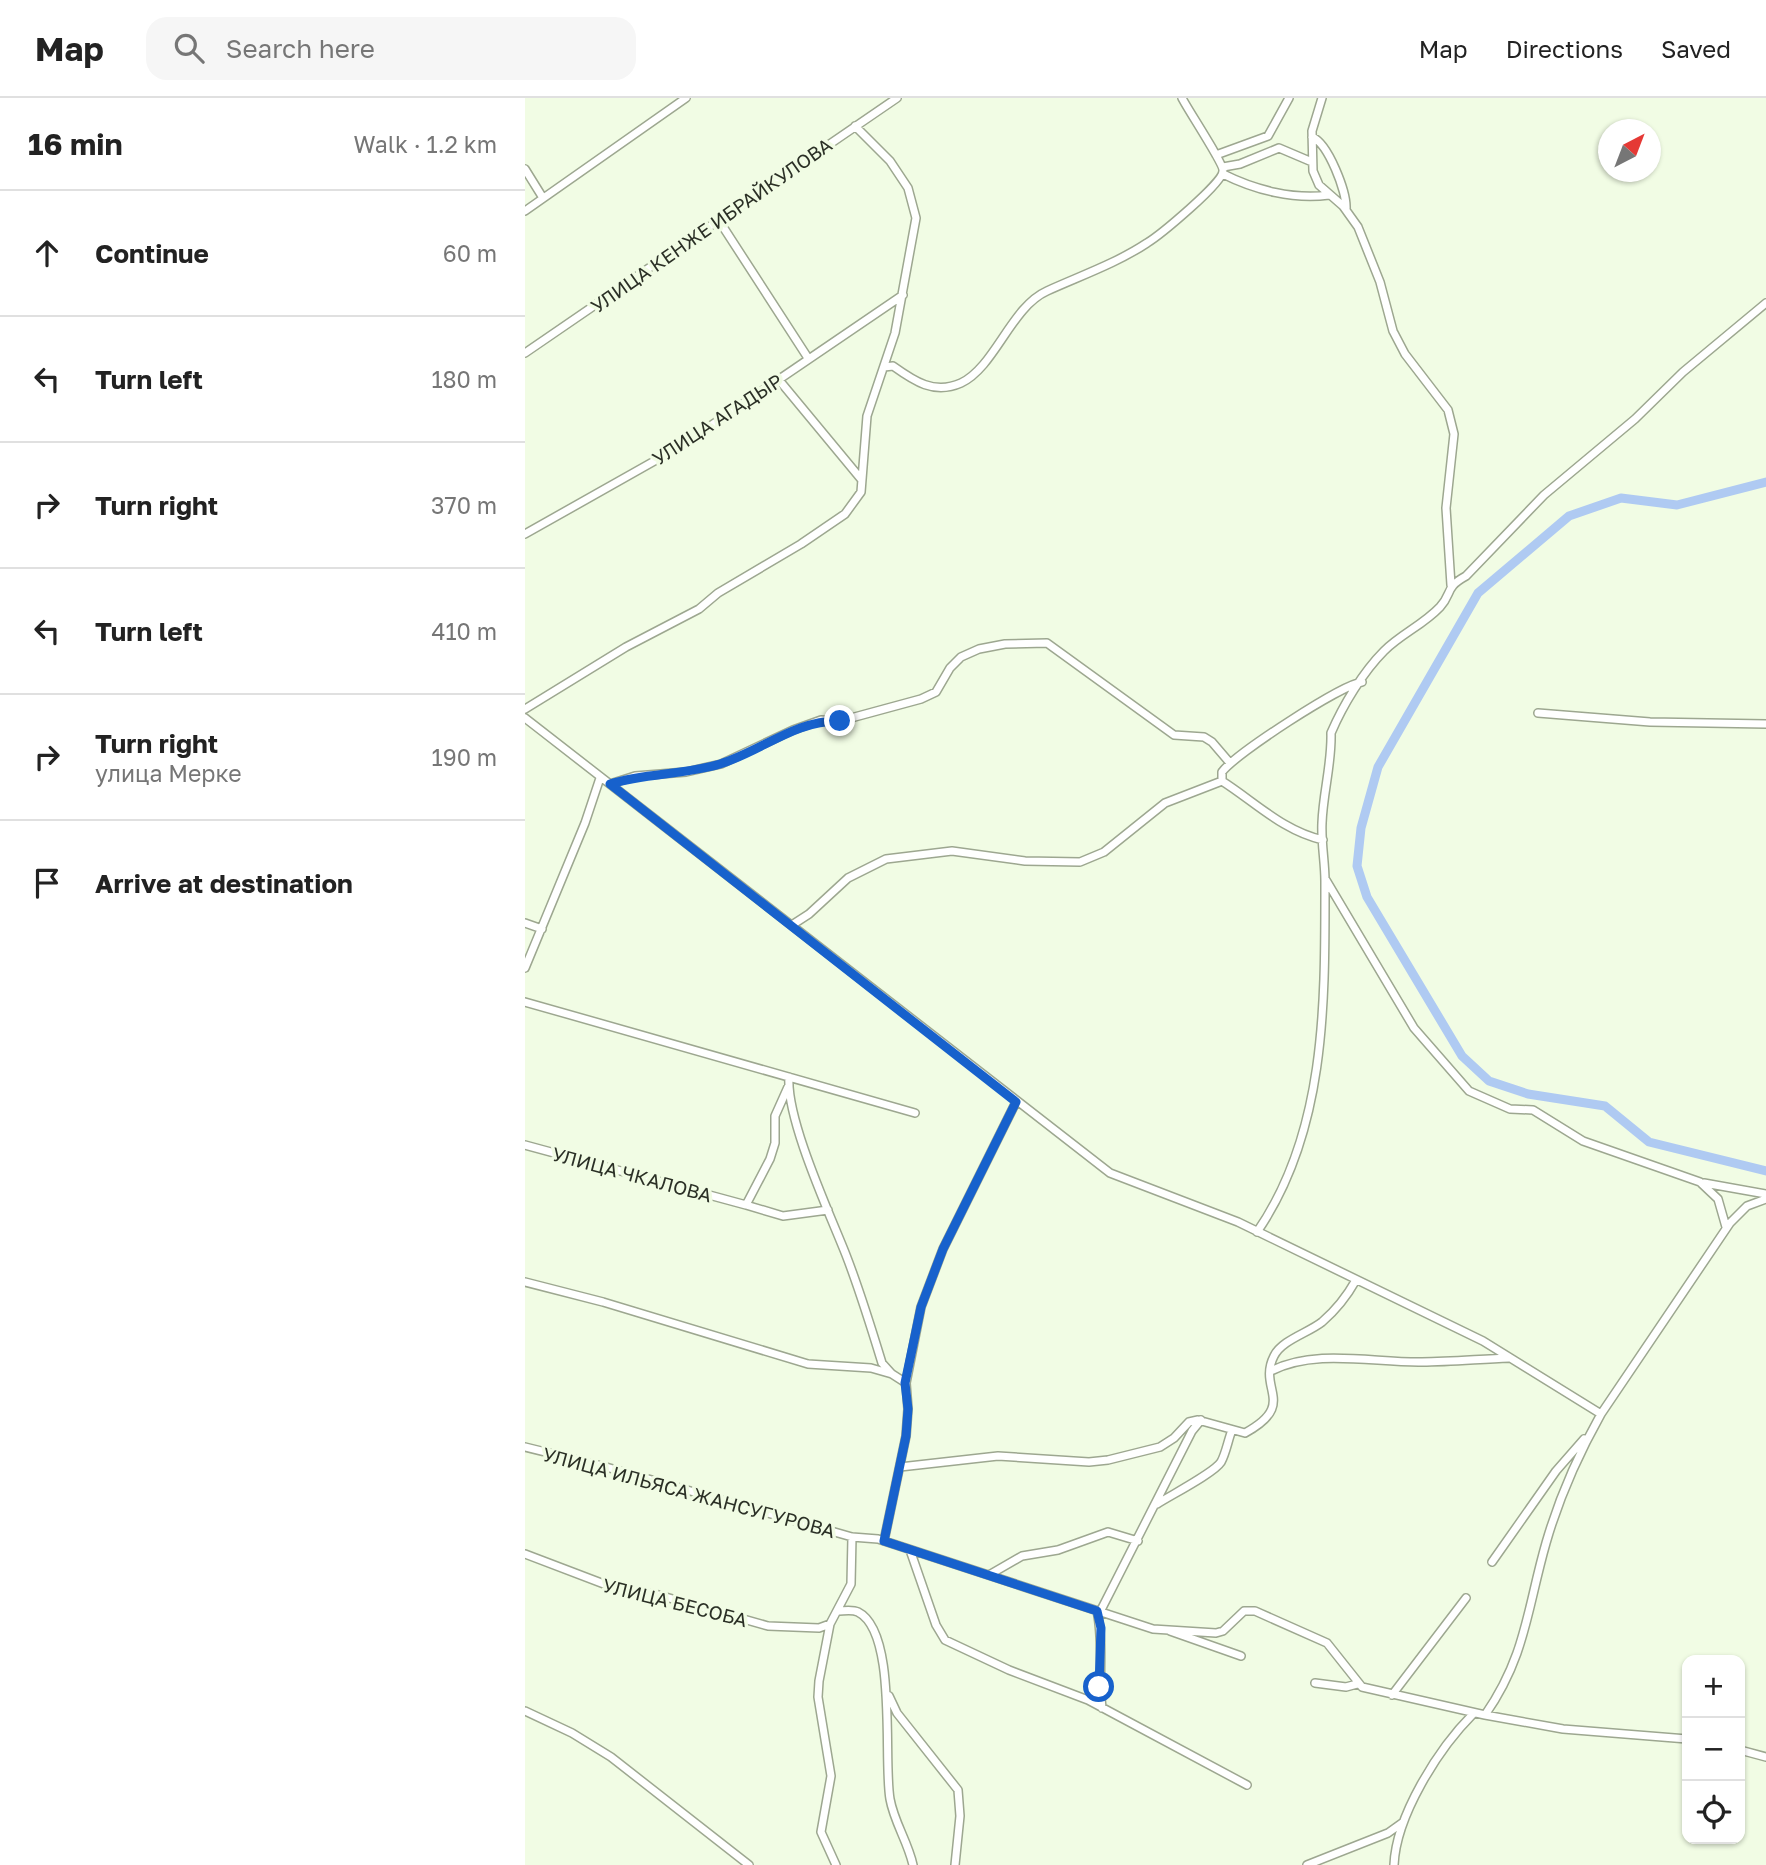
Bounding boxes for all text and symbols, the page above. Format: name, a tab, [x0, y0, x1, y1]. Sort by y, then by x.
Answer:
search box	[146, 17, 636, 80]
text: Map	[35, 29, 104, 68]
icon: search	[170, 29, 208, 67]
text: Search here	[226, 33, 375, 64]
text: Map	[1419, 34, 1468, 63]
text: Directions	[1506, 34, 1623, 63]
text: Saved	[1661, 34, 1731, 63]
north arrow	[1598, 119, 1661, 182]
text: 16 min	[28, 126, 123, 162]
text: Walk · 1.2 km	[354, 130, 497, 158]
street label: УЛИЦА КЕНЖЕ ИБРАЙКУЛОВА	[586, 133, 836, 317]
icon: ahead	[28, 234, 66, 272]
text: Continue	[95, 238, 209, 269]
text: 60 m	[443, 239, 497, 267]
icon: left	[28, 360, 66, 398]
text: Turn left	[95, 364, 203, 395]
text: 180 m	[431, 365, 497, 393]
street label: УЛИЦА АГАДЫР	[648, 368, 786, 470]
icon: right	[28, 486, 66, 524]
text: Turn right	[95, 490, 218, 521]
text: 370 m	[431, 491, 497, 519]
icon: left	[28, 612, 66, 650]
text: Turn left	[95, 616, 203, 647]
text: 410 m	[431, 617, 497, 645]
route end	[824, 705, 855, 736]
text: Turn right	[95, 728, 218, 759]
icon: right	[28, 738, 66, 776]
text: 190 m	[432, 743, 497, 771]
text: улица Мерке	[95, 759, 242, 787]
icon: arrive	[28, 864, 66, 902]
text: Arrive at destination	[95, 868, 353, 899]
street label: УЛИЦА ЧКАЛОВА	[550, 1142, 715, 1206]
street label: УЛИЦА ИЛЬЯСА ЖАНСУГУРОВА	[540, 1442, 838, 1542]
street label: УЛИЦА БЕСОБА	[600, 1573, 750, 1631]
map controls	[1682, 1655, 1745, 1844]
button: +	[1682, 1655, 1745, 1718]
route start	[1083, 1671, 1114, 1702]
button: −	[1682, 1718, 1745, 1781]
button: locate	[1682, 1781, 1745, 1844]

